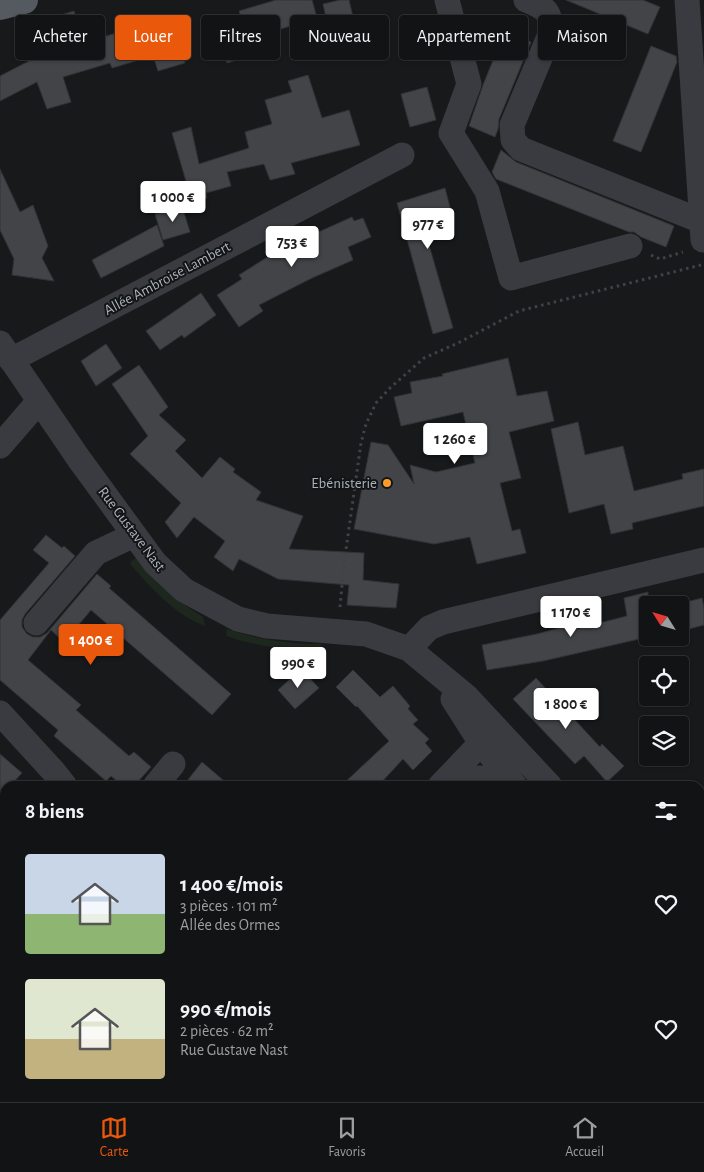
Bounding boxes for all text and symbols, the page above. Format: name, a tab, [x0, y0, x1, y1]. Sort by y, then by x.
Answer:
chip: Acheter	[15, 15, 105, 60]
chip: Louer	[115, 15, 191, 60]
chip: Filtres	[201, 15, 280, 60]
chip: Nouveau	[290, 15, 389, 60]
chip: Appartement	[399, 15, 528, 60]
chip: Maison	[538, 15, 626, 60]
pin: 1 000 €	[127, 180, 219, 223]
text: 1 000 €	[151, 189, 195, 205]
pin: 977 €	[393, 208, 463, 250]
text: 977 €	[412, 216, 444, 232]
pin: 753 €	[257, 226, 327, 268]
text: 753 €	[277, 234, 307, 250]
street label: Allée Ambroise Lambert	[102, 239, 233, 318]
pin: 1 260 €	[409, 422, 501, 465]
text: 1 260 €	[434, 431, 476, 447]
place label: Ebénisterie	[311, 476, 377, 491]
marker: Ebénisterie	[381, 477, 393, 489]
street label: Rue Gustave Nast	[95, 484, 168, 574]
pin: 1 170 €	[525, 596, 617, 638]
north arrow	[639, 596, 689, 646]
map controls	[639, 596, 689, 766]
text: 1 170 €	[551, 604, 591, 620]
pin: 1 400 €	[45, 624, 137, 666]
text: 1 400 €	[70, 632, 112, 648]
pin: 990 €	[263, 646, 333, 689]
text: 990 €	[281, 655, 315, 671]
button: locate	[639, 656, 689, 706]
pin: 1 800 €	[520, 688, 612, 730]
text: 1 800 €	[545, 696, 587, 712]
button: layers	[639, 716, 689, 766]
icon: filters	[652, 797, 680, 825]
text: 8 biens	[25, 801, 84, 822]
icon: home	[65, 874, 125, 934]
text: 1 400 €/mois	[180, 874, 283, 895]
icon: heart	[652, 890, 680, 918]
text: 3 pièces · 101 m²	[180, 898, 278, 914]
text: Allée des Ormes	[180, 917, 280, 933]
icon: home	[65, 999, 125, 1059]
text: 990 €/mois	[180, 999, 271, 1020]
icon: heart	[652, 1015, 680, 1043]
text: 2 pièces · 62 m²	[180, 1023, 274, 1039]
text: Rue Gustave Nast	[180, 1042, 288, 1058]
tab: Carte	[100, 1114, 129, 1161]
tab: Favoris	[328, 1114, 366, 1161]
tab: Accueil	[565, 1114, 604, 1161]

